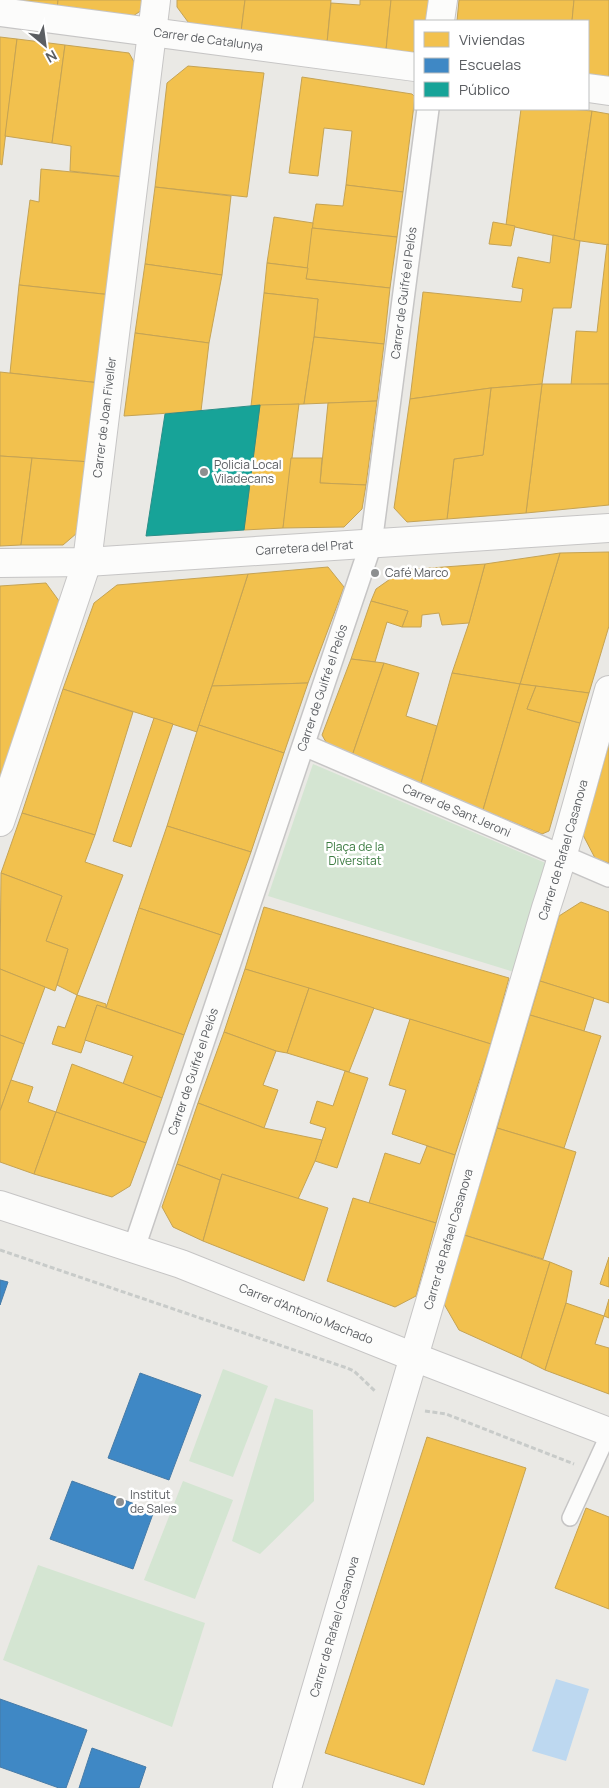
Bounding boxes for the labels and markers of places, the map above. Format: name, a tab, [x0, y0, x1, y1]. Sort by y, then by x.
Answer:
place label: Policia Local Viladecans	[214, 456, 282, 487]
marker: Policia Local Viladecans	[198, 466, 210, 478]
place label: Café Marco	[385, 564, 448, 581]
marker: Café Marco	[369, 567, 381, 579]
place label: Institut de Sales	[130, 1486, 177, 1517]
marker: Institut de Sales	[114, 1496, 126, 1508]

